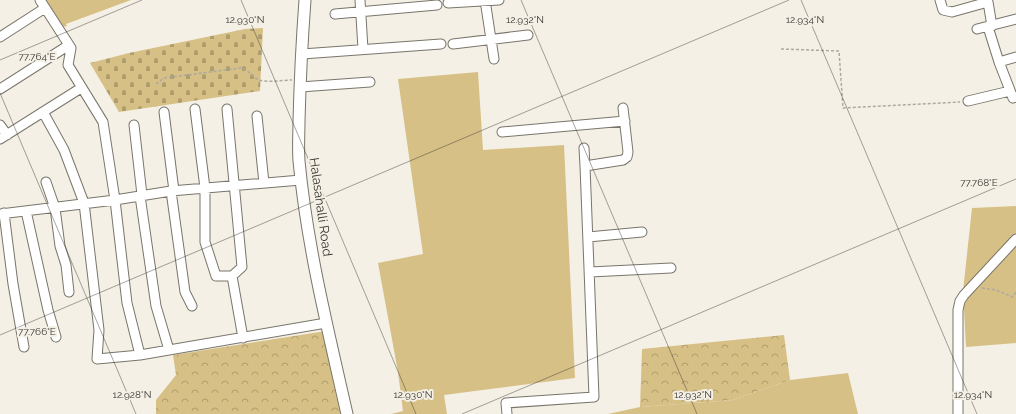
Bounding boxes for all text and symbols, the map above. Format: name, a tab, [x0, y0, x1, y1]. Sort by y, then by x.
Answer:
text: 12.930°N	[226, 14, 264, 25]
text: 12.932°N	[506, 14, 544, 25]
text: 12.934°N	[786, 14, 824, 25]
text: 77.764°E	[18, 51, 56, 62]
street label: Halasahalli Road	[307, 157, 335, 257]
text: 77.768°E	[960, 177, 998, 188]
text: 77.766°E	[18, 326, 56, 337]
text: 12.928°N	[113, 389, 151, 400]
text: 12.930°N	[394, 389, 432, 400]
text: 12.932°N	[674, 389, 712, 400]
text: 12.934°N	[954, 389, 992, 400]

